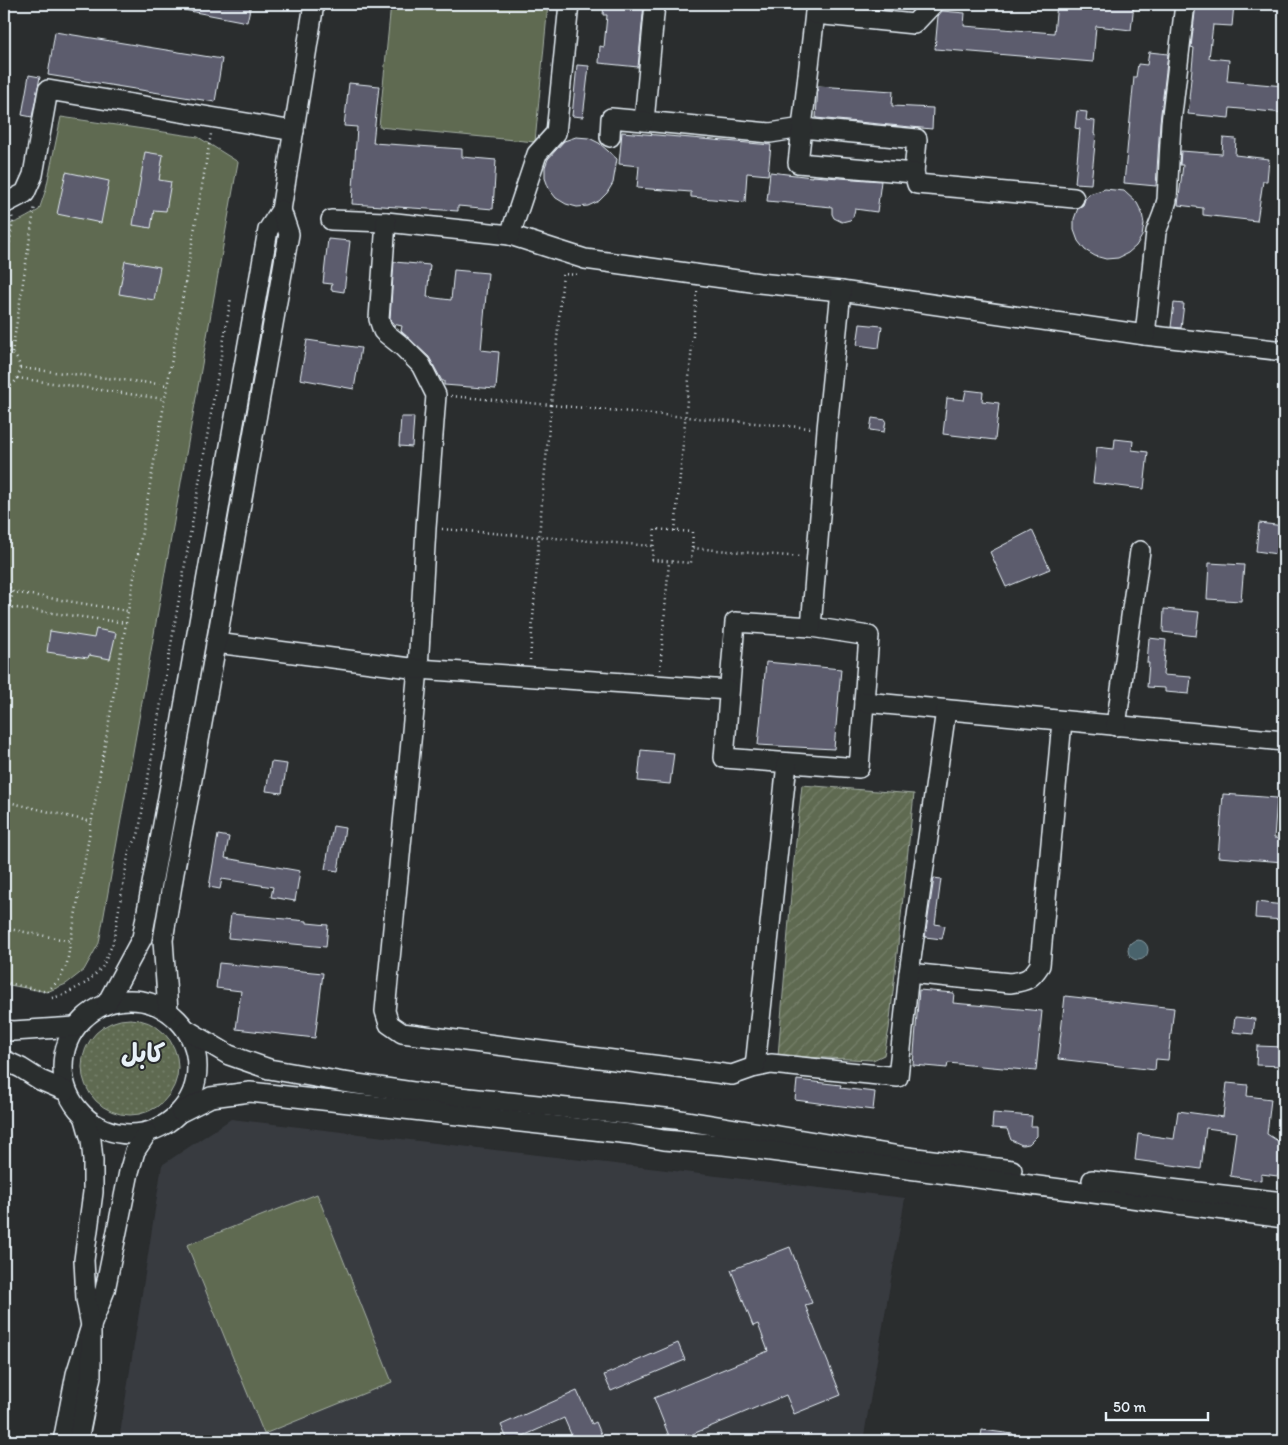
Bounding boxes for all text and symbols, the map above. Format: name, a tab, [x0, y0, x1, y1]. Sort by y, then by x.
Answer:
district label: کابل	[121, 1037, 166, 1069]
scale bar	[1106, 1390, 1208, 1422]
text: 50 m	[1113, 1398, 1146, 1416]

